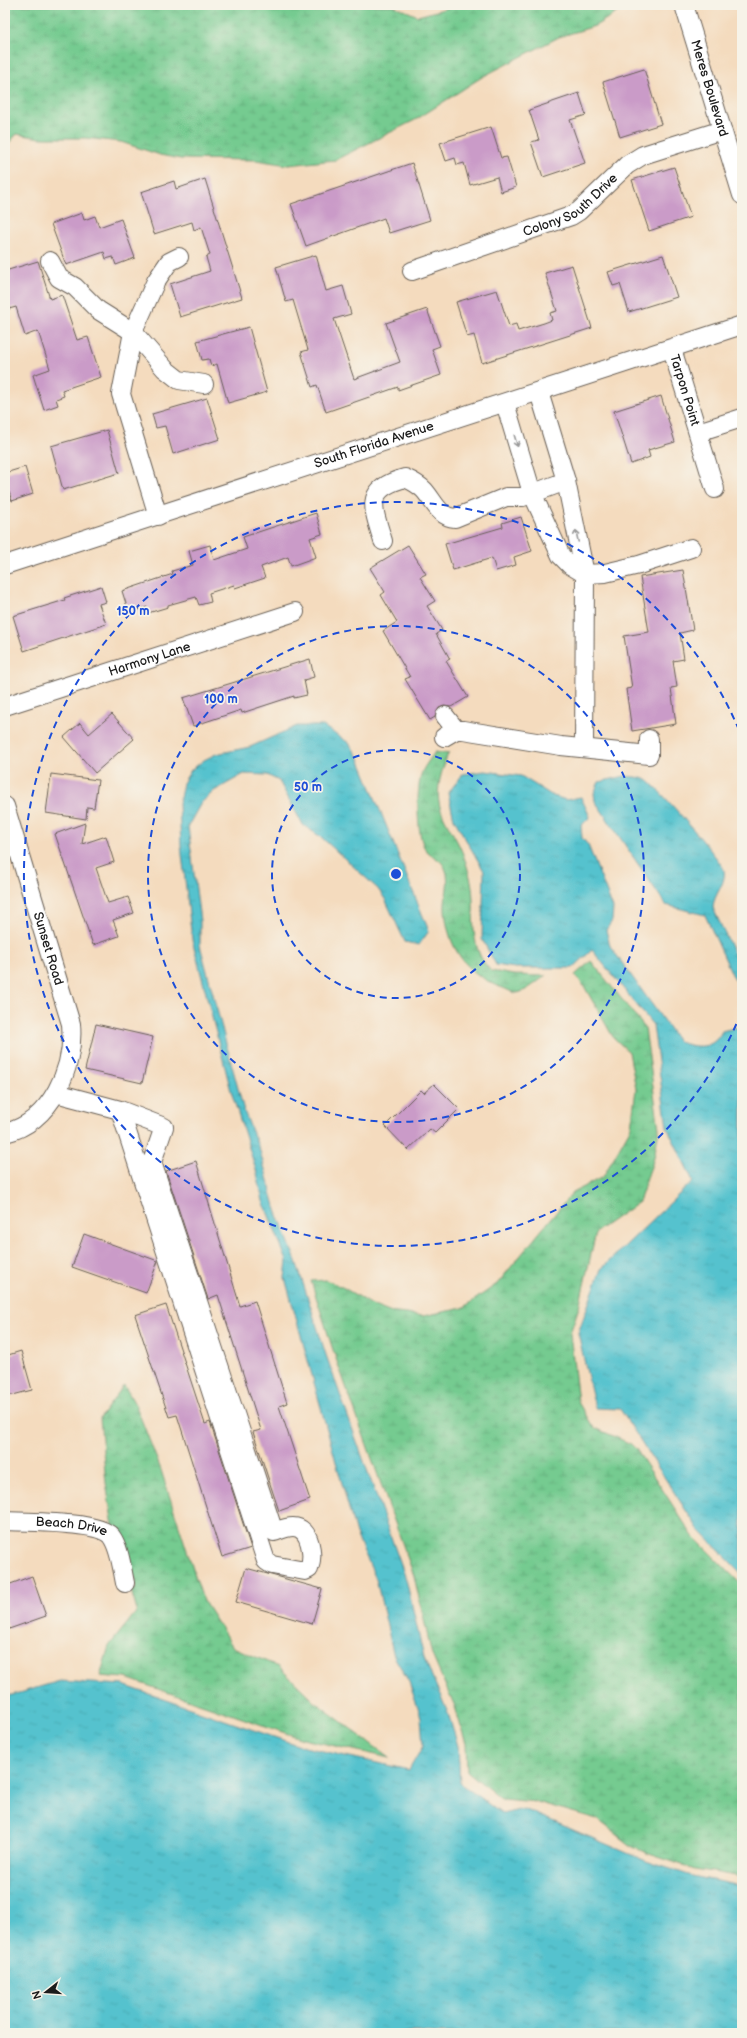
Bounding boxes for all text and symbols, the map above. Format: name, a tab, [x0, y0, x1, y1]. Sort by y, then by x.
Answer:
street label: Meres Boulevard	[687, 38, 732, 139]
street label: Colony South Drive	[521, 170, 621, 240]
street label: Tarpon Point	[666, 352, 703, 428]
street label: South Florida Avenue	[312, 418, 436, 472]
one-way arrow	[513, 434, 520, 447]
one-way arrow	[573, 530, 581, 543]
text: 150 m	[117, 604, 149, 619]
street label: Harmony Lane	[107, 638, 193, 680]
text: 100 m	[204, 692, 238, 707]
text: 50 m	[294, 780, 322, 795]
centre of rings	[389, 867, 403, 881]
street label: Sunset Road	[30, 910, 67, 987]
street label: Beach Drive	[35, 1514, 110, 1540]
north arrow	[26, 1972, 66, 2012]
text: N	[29, 1989, 44, 2001]

